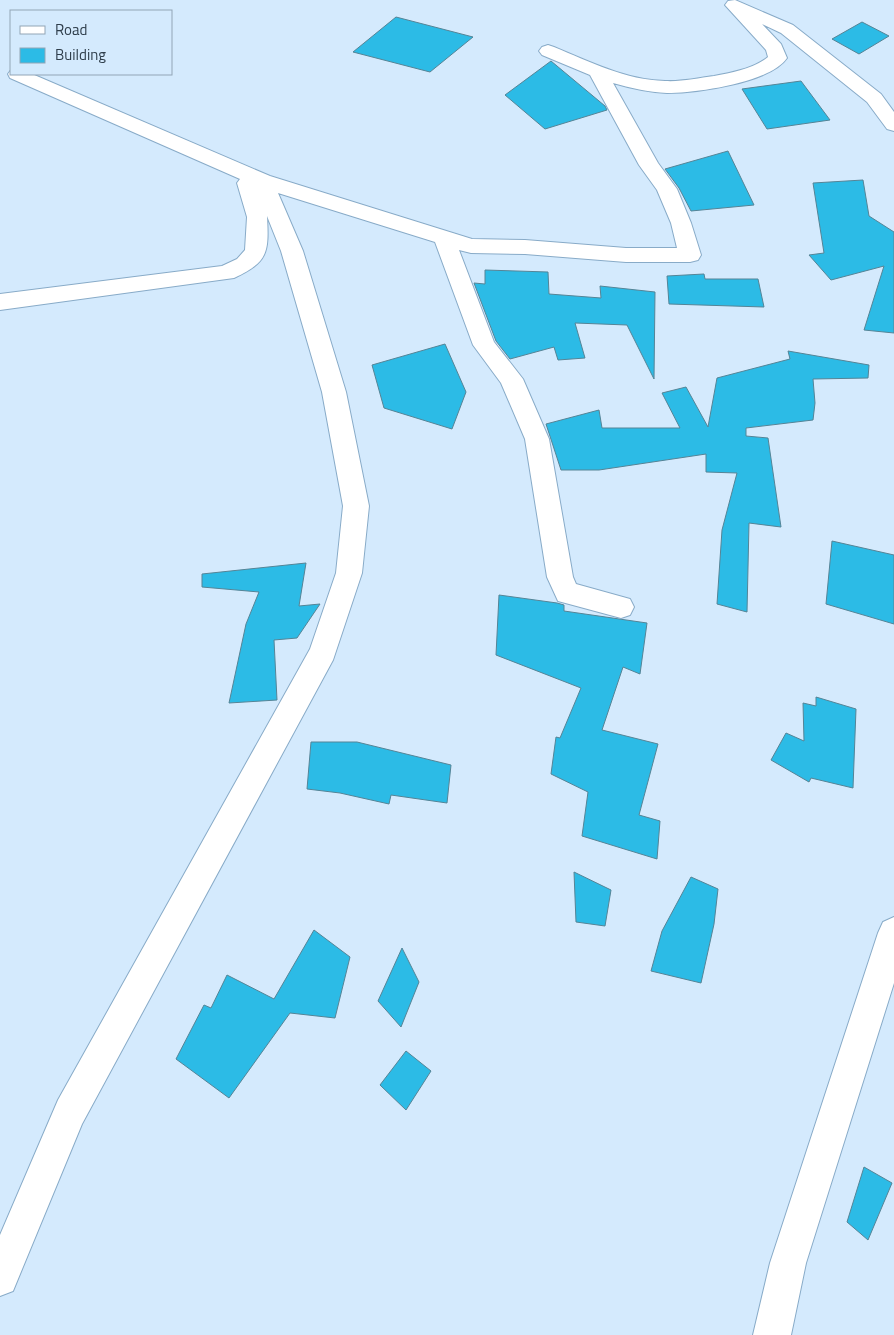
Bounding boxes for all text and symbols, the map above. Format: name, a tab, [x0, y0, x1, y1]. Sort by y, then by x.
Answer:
legend	[10, 10, 172, 75]
text: Road	[55, 18, 87, 41]
text: Building	[55, 43, 106, 66]

